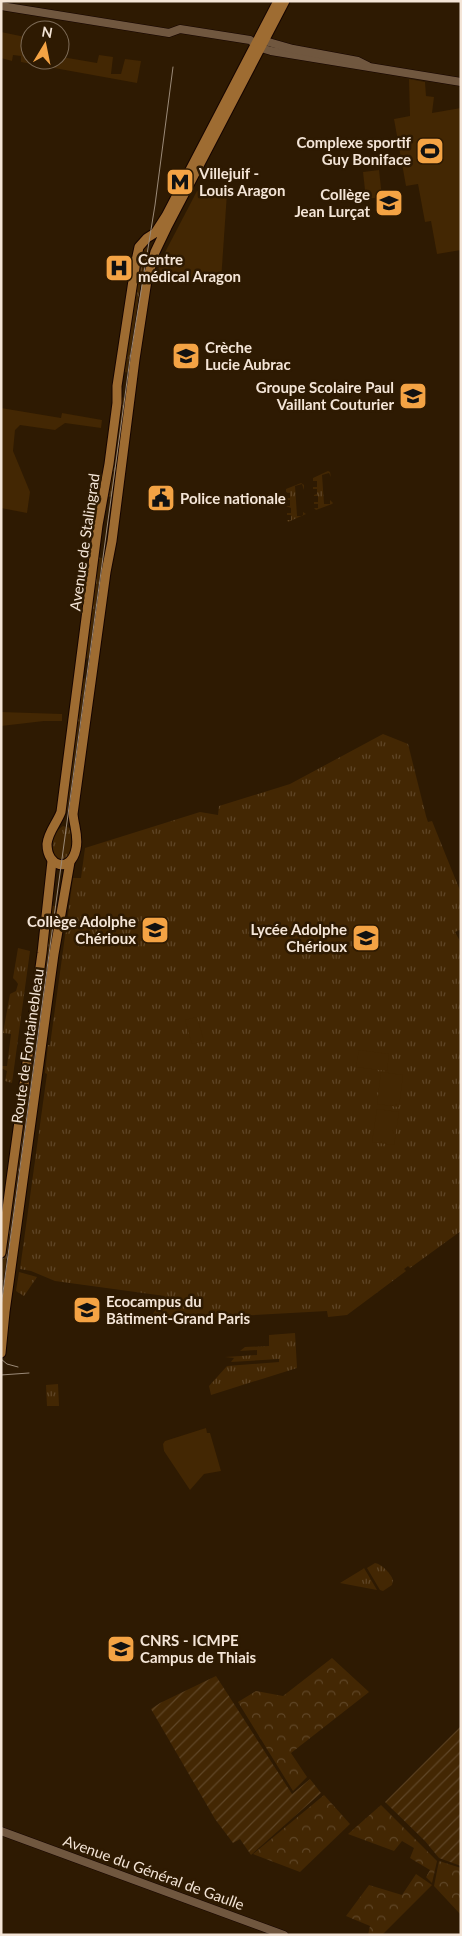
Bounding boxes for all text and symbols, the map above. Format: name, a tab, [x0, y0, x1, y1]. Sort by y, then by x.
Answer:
north arrow	[20, 20, 70, 70]
text: N	[41, 22, 54, 41]
place label: Complexe sportif Guy Boniface	[296, 133, 412, 168]
sports icon: Complexe sportif Guy Boniface	[415, 136, 445, 166]
place label: Villejuif - Louis Aragon	[198, 164, 285, 199]
metro station icon: Villejuif - Louis Aragon	[165, 167, 195, 197]
place label: Collège Jean Lurçat	[294, 185, 370, 220]
school or university icon: Collège Jean Lurçat	[374, 188, 404, 218]
place label: Centre médical Aragon	[138, 250, 241, 285]
hospital icon: Centre médical Aragon	[104, 253, 134, 283]
place label: Crèche Lucie Aubrac	[205, 338, 291, 373]
school or university icon: Crèche Lucie Aubrac	[171, 341, 201, 371]
place label: Groupe Scolaire Paul Vaillant Couturier	[256, 378, 394, 413]
school or university icon: Groupe Scolaire Paul Vaillant Couturier	[398, 381, 428, 411]
street label: Avenue de Stalingrad	[65, 472, 103, 612]
public building icon: Police nationale	[146, 483, 176, 513]
place label: Police nationale	[180, 489, 286, 507]
place label: Collège Adolphe Chérioux	[27, 912, 136, 947]
school or university icon: Collège Adolphe Chérioux	[140, 915, 170, 945]
place label: Lycée Adolphe Chérioux	[251, 920, 347, 955]
school or university icon: Lycée Adolphe Chérioux	[351, 923, 381, 953]
street label: Route de Fontainebleau	[7, 967, 47, 1125]
place label: Ecocampus du Bâtiment-Grand Paris	[106, 1292, 251, 1327]
school or university icon: Ecocampus du Bâtiment-Grand Paris	[72, 1295, 102, 1325]
place label: CNRS - ICMPE Campus de Thiais	[140, 1631, 257, 1666]
school or university icon: CNRS - ICMPE Campus de Thiais	[106, 1634, 136, 1664]
street label: Avenue du Général de Gaulle	[61, 1831, 247, 1913]

